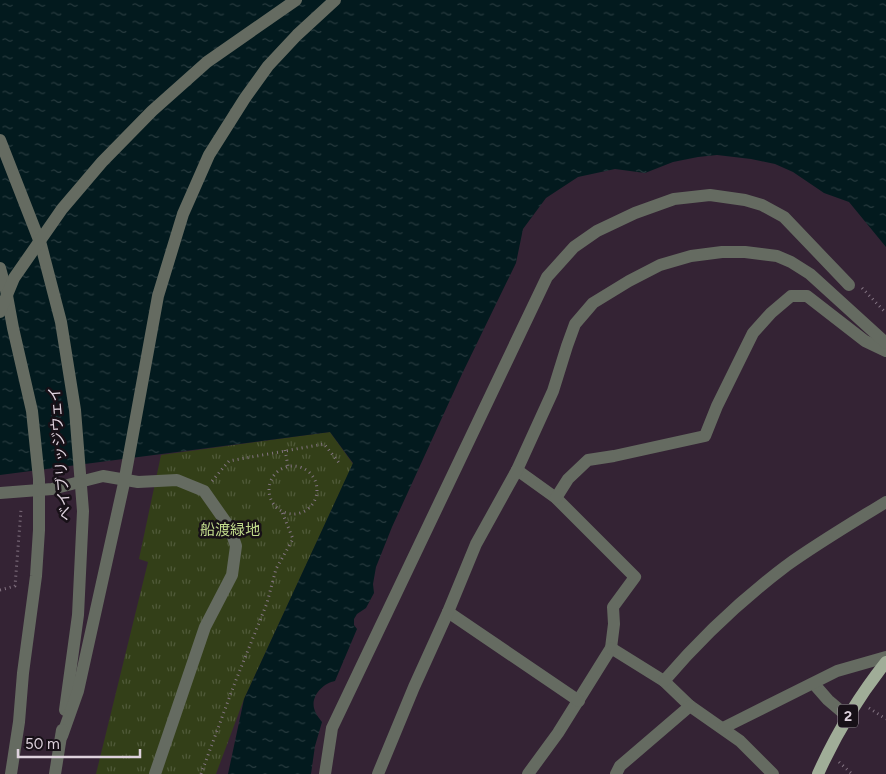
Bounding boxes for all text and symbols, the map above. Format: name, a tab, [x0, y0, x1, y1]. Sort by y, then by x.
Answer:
street label: ベイブリッジウェイ	[45, 386, 75, 522]
park label: 船渡緑地	[200, 521, 260, 539]
road number: 2	[838, 704, 858, 728]
scale bar	[18, 726, 140, 758]
text: 50 m	[25, 735, 60, 753]

